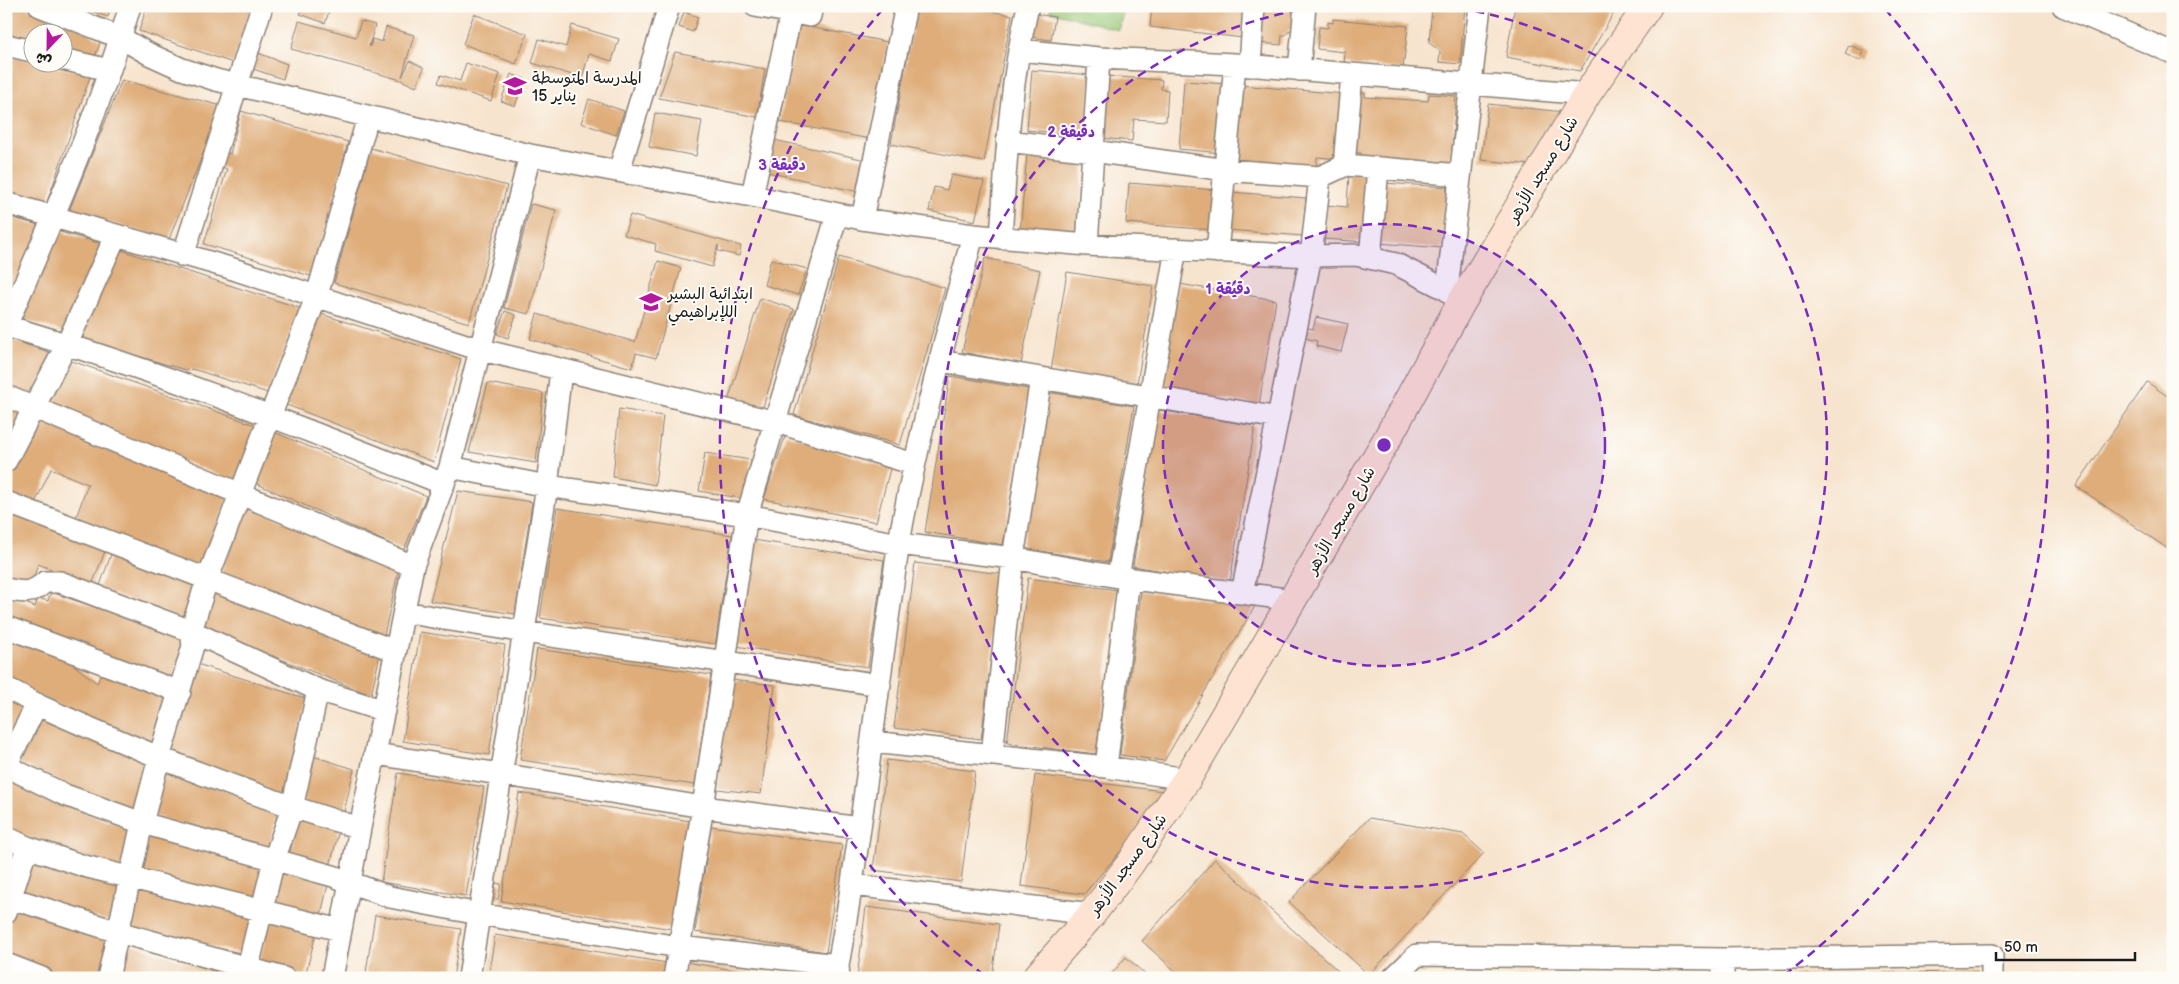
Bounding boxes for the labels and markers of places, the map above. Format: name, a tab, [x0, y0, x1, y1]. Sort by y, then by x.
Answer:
place label: المدرسة المتوسطة 15 يناير	[532, 69, 642, 106]
school or university icon: المدرسة المتوسطة 15 يناير	[502, 73, 528, 99]
place label: ابتدائية البشير اللإبراهيمي	[666, 285, 753, 326]
school or university icon: ابتدائية البشير اللإبراهيمي	[638, 289, 664, 315]
centre of rings	[1375, 436, 1393, 454]

